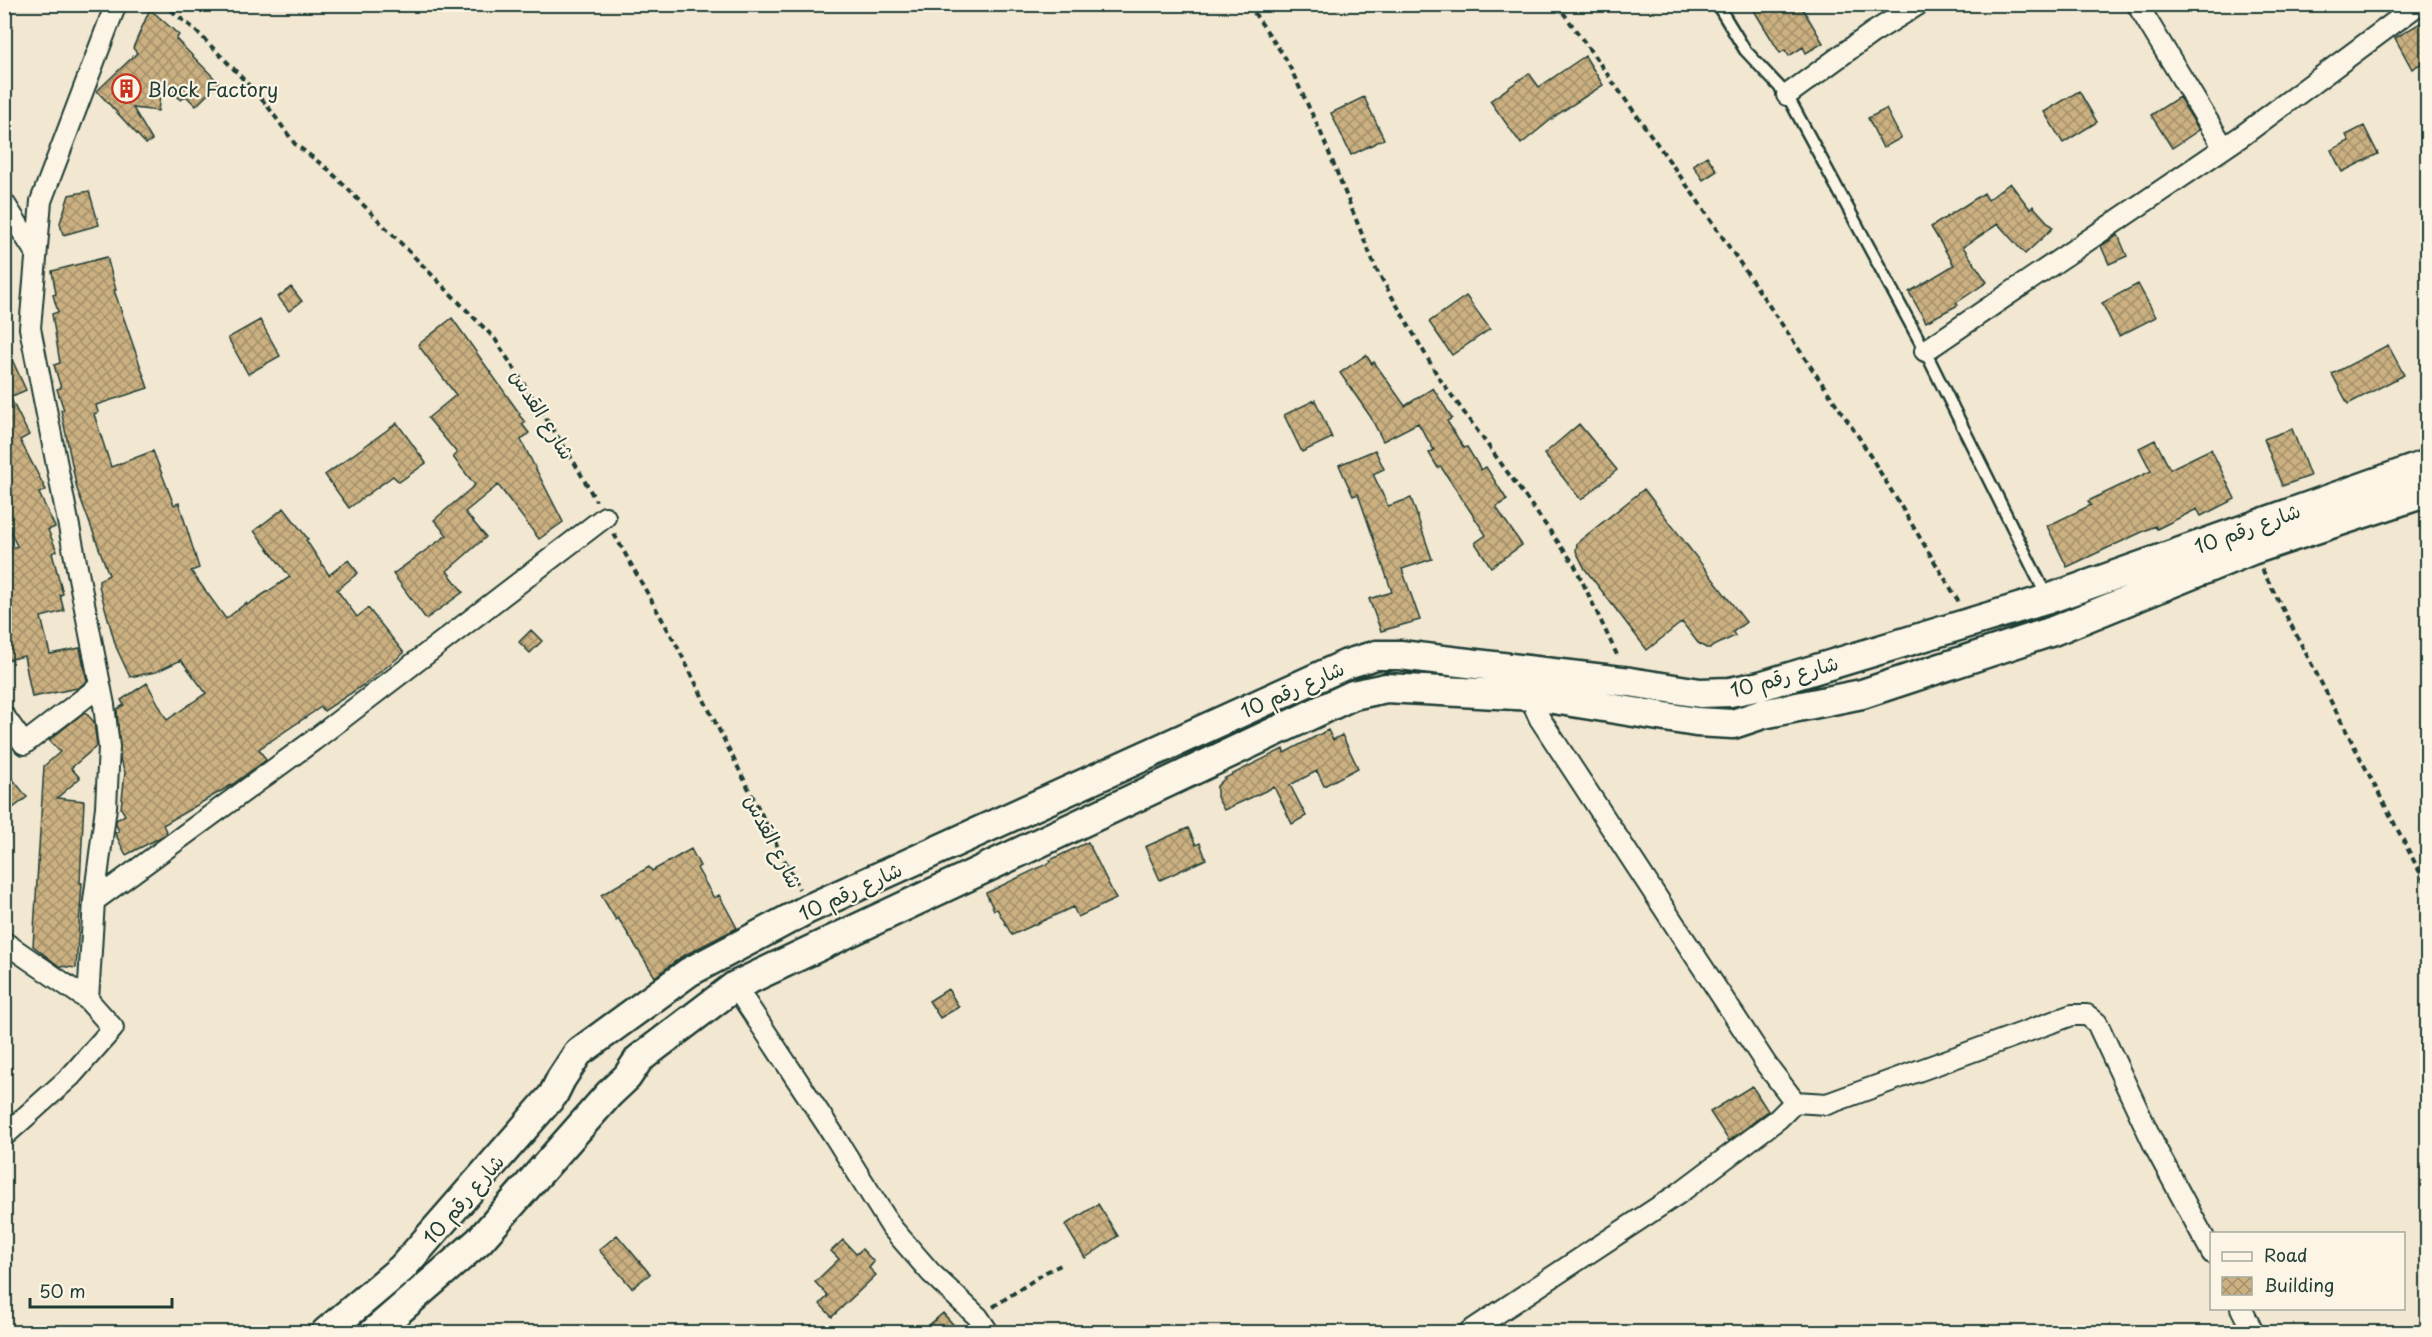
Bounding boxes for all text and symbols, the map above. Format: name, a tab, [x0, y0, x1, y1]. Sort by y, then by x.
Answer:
building icon: Block Factory	[110, 73, 142, 105]
place label: Block Factory	[147, 74, 278, 104]
street label: شارع القدس	[503, 363, 583, 465]
street label: شارع رقم 10	[2190, 495, 2305, 562]
street label: شارع رقم 10	[1726, 647, 1842, 706]
street label: شارع رقم 10	[1235, 653, 1349, 726]
street label: شارع القدس	[738, 789, 810, 893]
street label: شارع رقم 10	[793, 854, 907, 929]
street label: شارع رقم 10	[415, 1147, 512, 1251]
legend	[2210, 1232, 2405, 1310]
text: Road	[2264, 1241, 2308, 1268]
scale bar	[30, 1271, 172, 1309]
text: Building	[2264, 1271, 2334, 1298]
text: 50 m	[39, 1277, 86, 1304]

